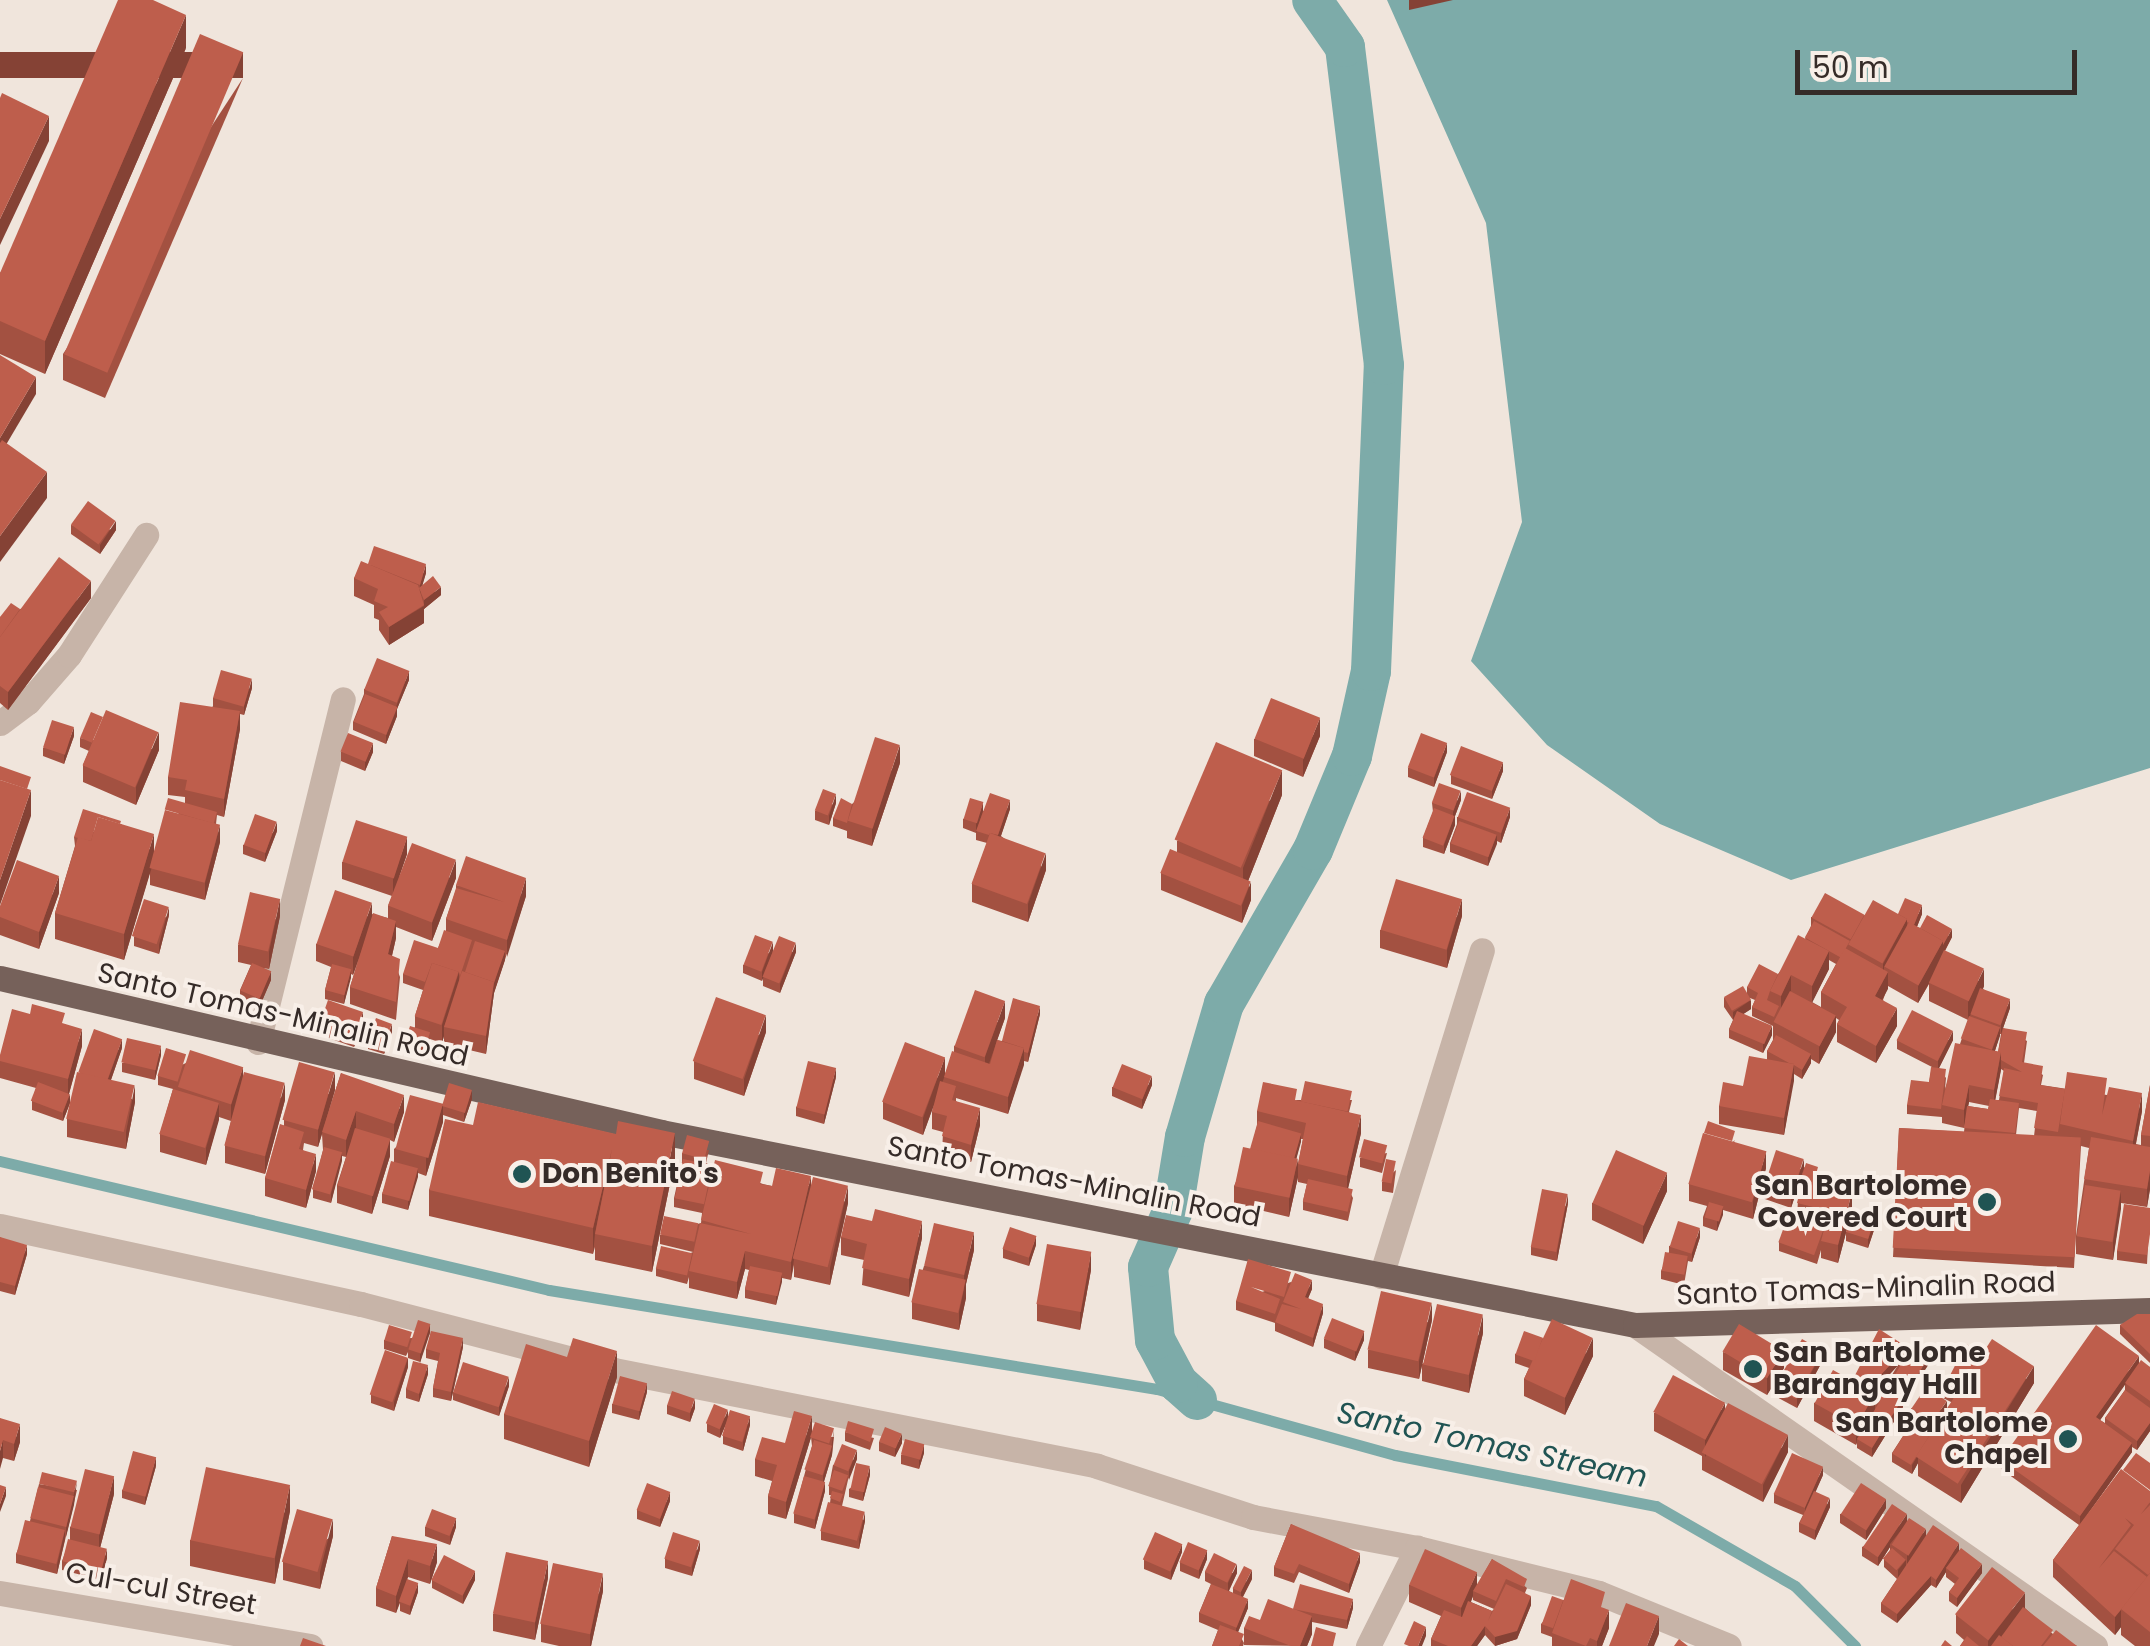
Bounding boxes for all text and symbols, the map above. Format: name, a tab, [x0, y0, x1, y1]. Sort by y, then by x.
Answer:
scale bar	[1800, 30, 2082, 92]
text: 50 m	[1812, 46, 1889, 89]
street label: Santo Tomas-Minalin Road	[94, 956, 472, 1074]
street label: Santo Tomas-Minalin Road	[884, 1129, 1264, 1235]
place label: Don Benito's	[542, 1157, 719, 1191]
marker: Don Benito's	[511, 1163, 533, 1185]
place label: San Bartolome Covered Court	[1754, 1169, 1967, 1235]
marker: San Bartolome Covered Court	[1976, 1191, 1998, 1213]
street label: Santo Tomas-Minalin Road	[1676, 1266, 2056, 1312]
place label: San Bartolome Barangay Hall	[1773, 1336, 1986, 1402]
marker: San Bartolome Barangay Hall	[1742, 1358, 1764, 1380]
water label: Santo Tomas Stream	[1333, 1394, 1651, 1496]
place label: San Bartolome Chapel	[1835, 1406, 2048, 1472]
marker: San Bartolome Chapel	[2057, 1428, 2079, 1450]
street label: Cul-cul Street	[63, 1556, 259, 1622]

